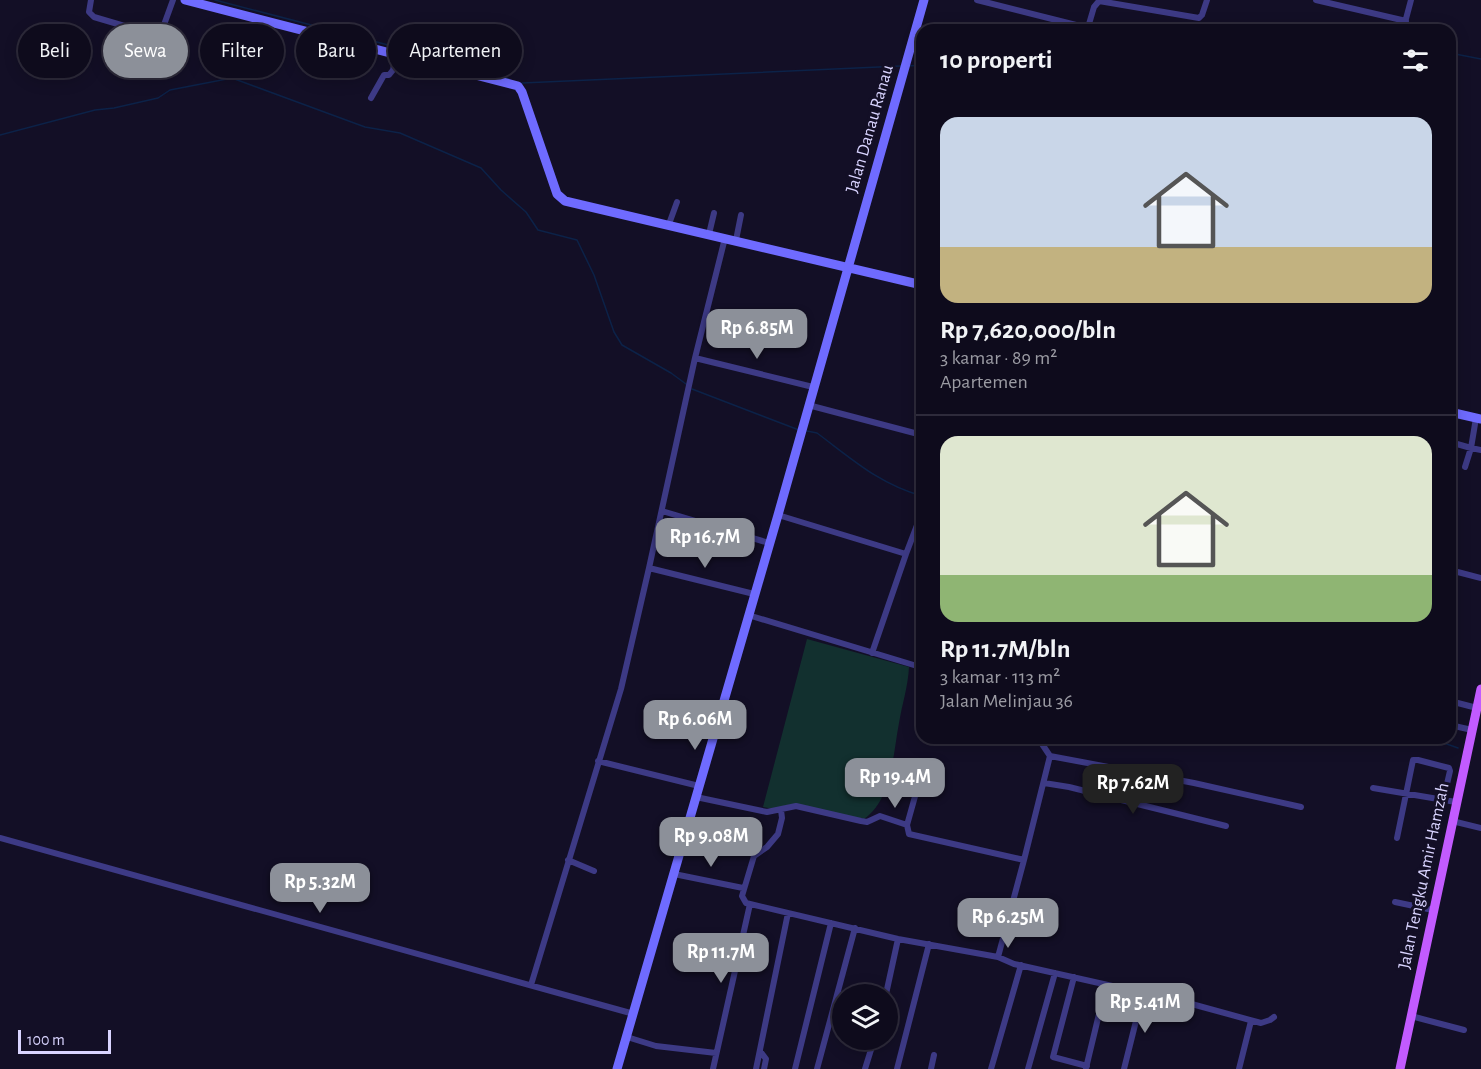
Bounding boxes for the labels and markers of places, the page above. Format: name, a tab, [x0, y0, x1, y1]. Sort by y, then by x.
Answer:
pin: Rp 6.85M	[695, 309, 819, 360]
pin: Rp 16.7M	[643, 518, 767, 569]
pin: Rp 6.06M	[633, 700, 757, 751]
pin: Rp 19.4M	[833, 758, 957, 809]
pin: Rp 7.62M	[1071, 764, 1195, 815]
pin: Rp 9.08M	[649, 817, 773, 868]
pin: Rp 5.32M	[258, 863, 382, 914]
pin: Rp 6.25M	[946, 898, 1070, 949]
pin: Rp 11.7M	[659, 933, 783, 984]
pin: Rp 5.41M	[1083, 983, 1207, 1034]

